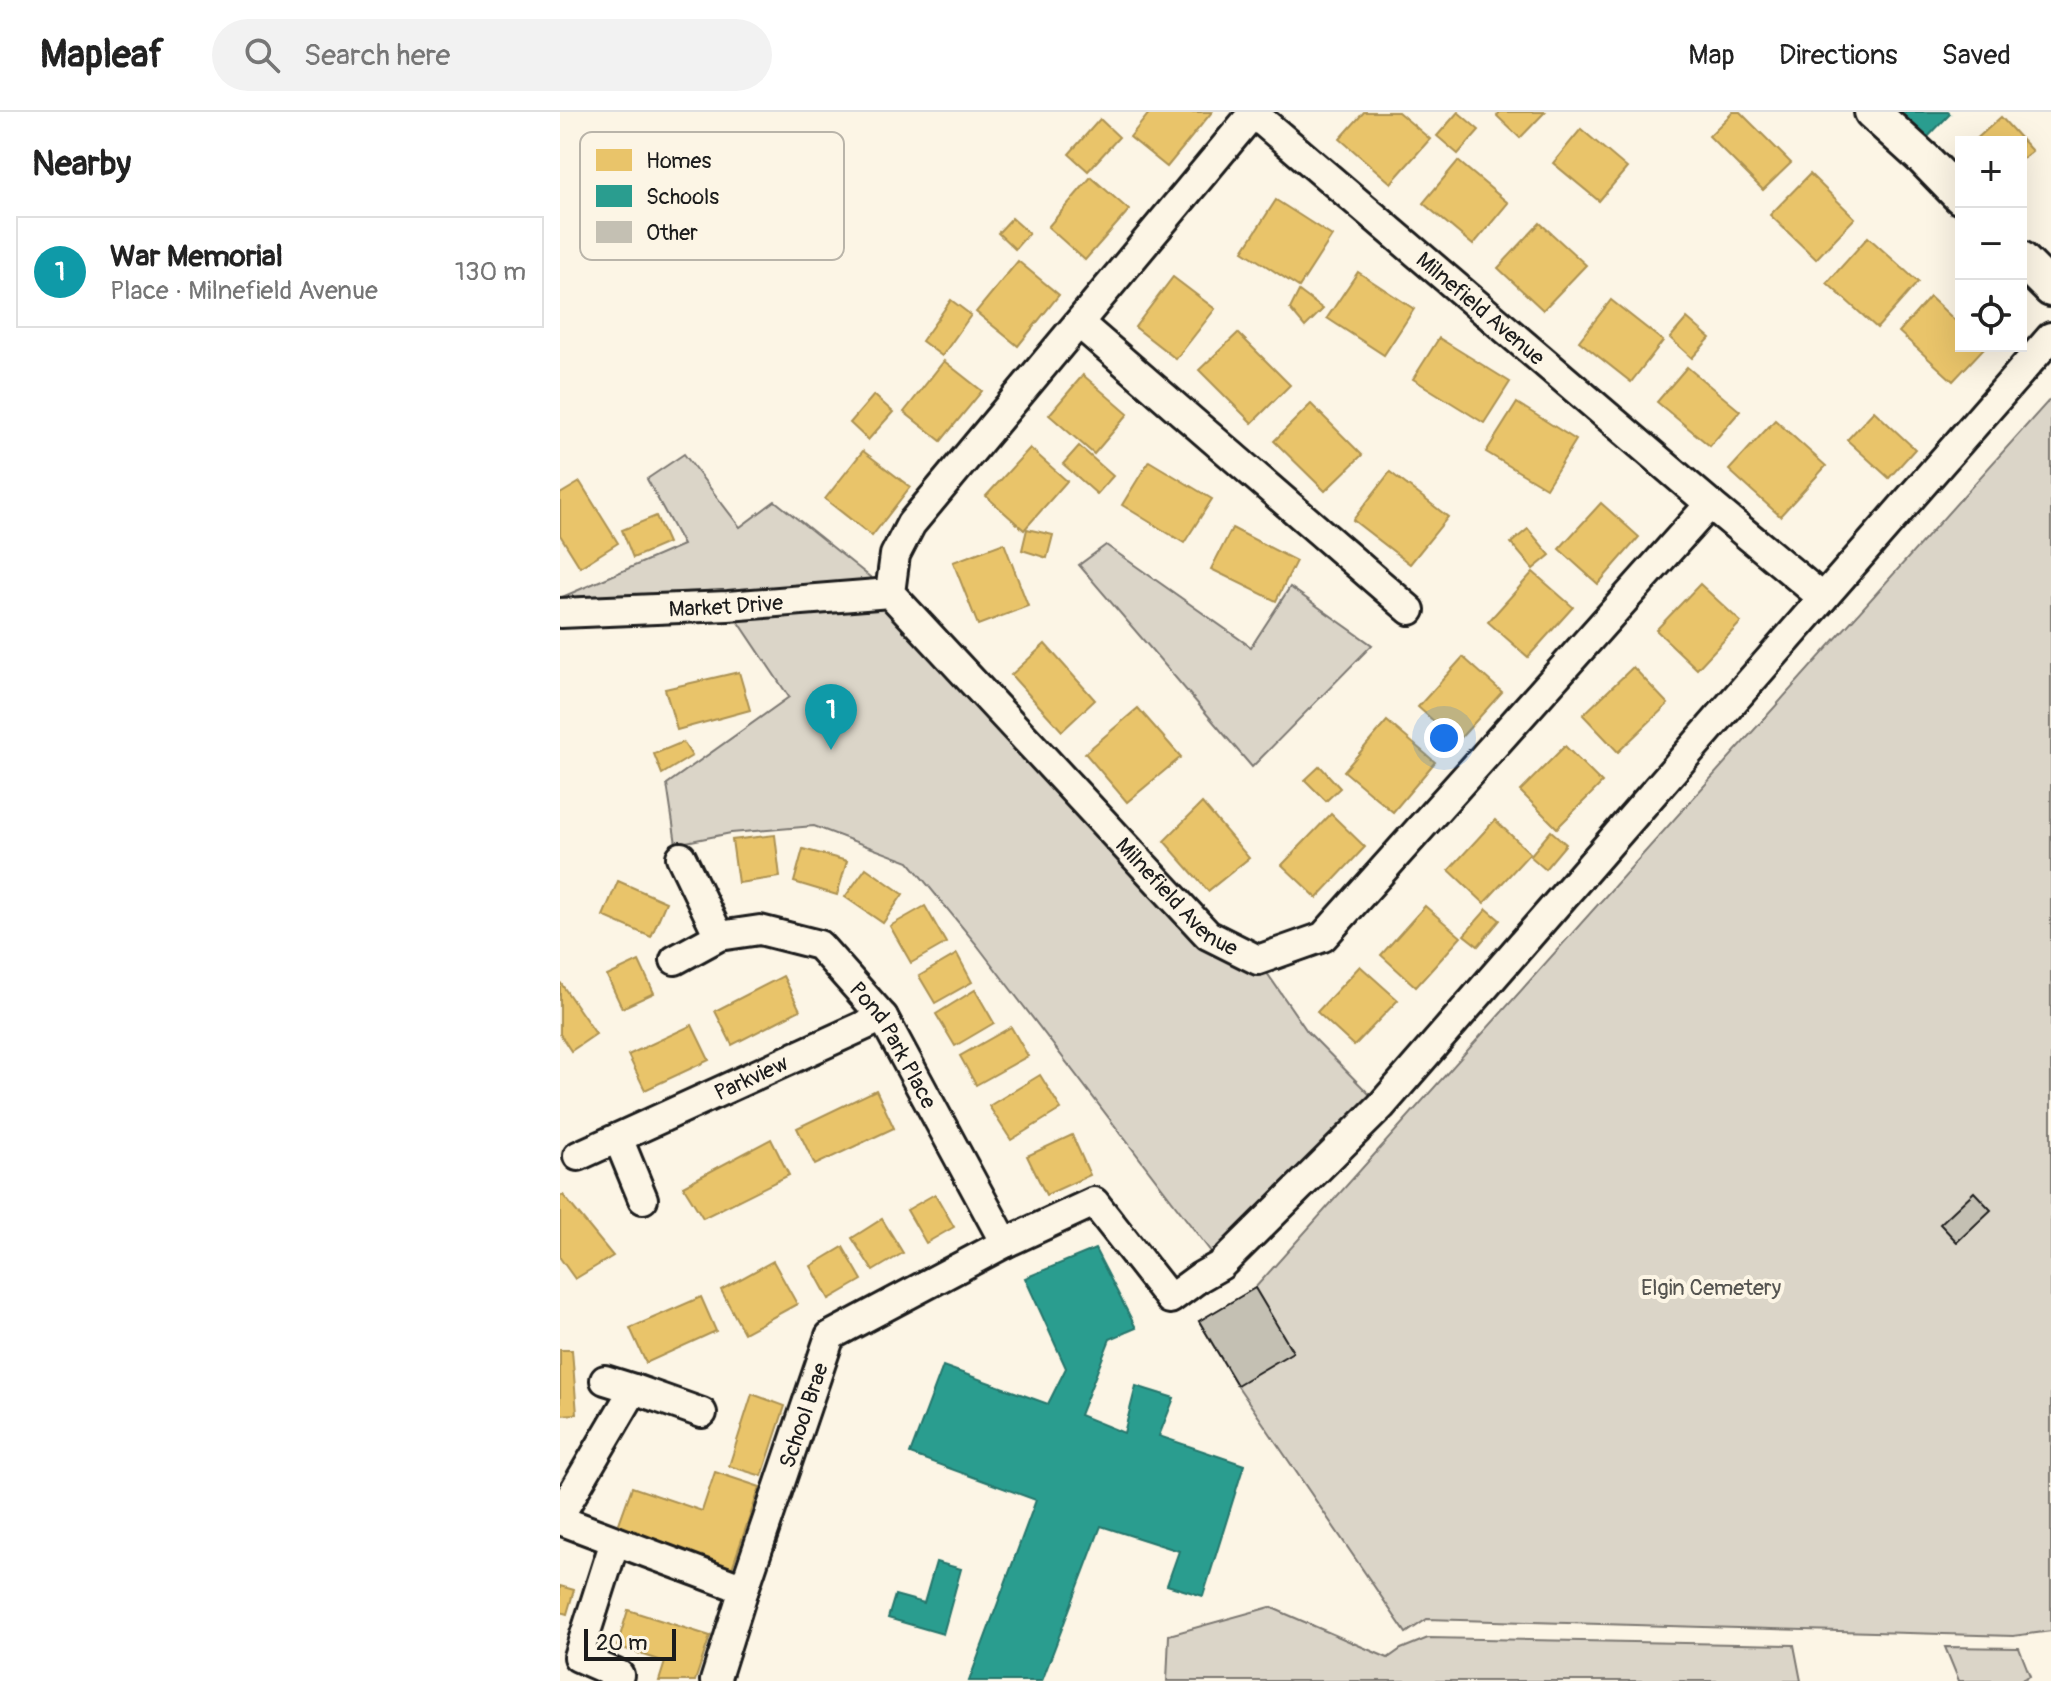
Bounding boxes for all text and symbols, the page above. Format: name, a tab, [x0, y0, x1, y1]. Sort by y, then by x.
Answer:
search box	[212, 19, 772, 91]
text: Mapleaf	[40, 31, 164, 79]
icon: search	[240, 33, 284, 77]
text: Search here	[304, 37, 450, 74]
text: Map	[1688, 38, 1735, 73]
text: Directions	[1779, 38, 1898, 73]
text: Saved	[1942, 38, 2011, 73]
legend	[580, 132, 844, 260]
map controls	[1955, 136, 2027, 352]
button: +	[1955, 136, 2027, 208]
text: Nearby	[32, 143, 131, 186]
text: Homes	[646, 147, 711, 175]
text: Schools	[646, 183, 719, 211]
button: −	[1955, 208, 2027, 280]
text: Other	[646, 219, 698, 247]
text: War Memorial	[110, 238, 283, 275]
street label: Milnefield Avenue	[1410, 246, 1551, 372]
text: 1	[55, 256, 65, 288]
text: 130 m	[455, 256, 526, 288]
text: Place · Milnefield Avenue	[110, 275, 378, 307]
button: locate	[1955, 280, 2027, 352]
street label: Market Drive	[668, 589, 784, 623]
pin: 1	[805, 684, 857, 750]
your location	[1424, 718, 1464, 758]
street label: Milnefield Avenue	[1109, 832, 1243, 963]
street label: Pond Park Place	[843, 976, 943, 1114]
street label: Parkview	[710, 1049, 793, 1107]
park label: Elgin Cemetery	[1641, 1274, 1781, 1302]
street label: School Brae	[773, 1359, 835, 1472]
scale bar	[584, 1625, 676, 1661]
text: 20 m	[596, 1629, 648, 1657]

